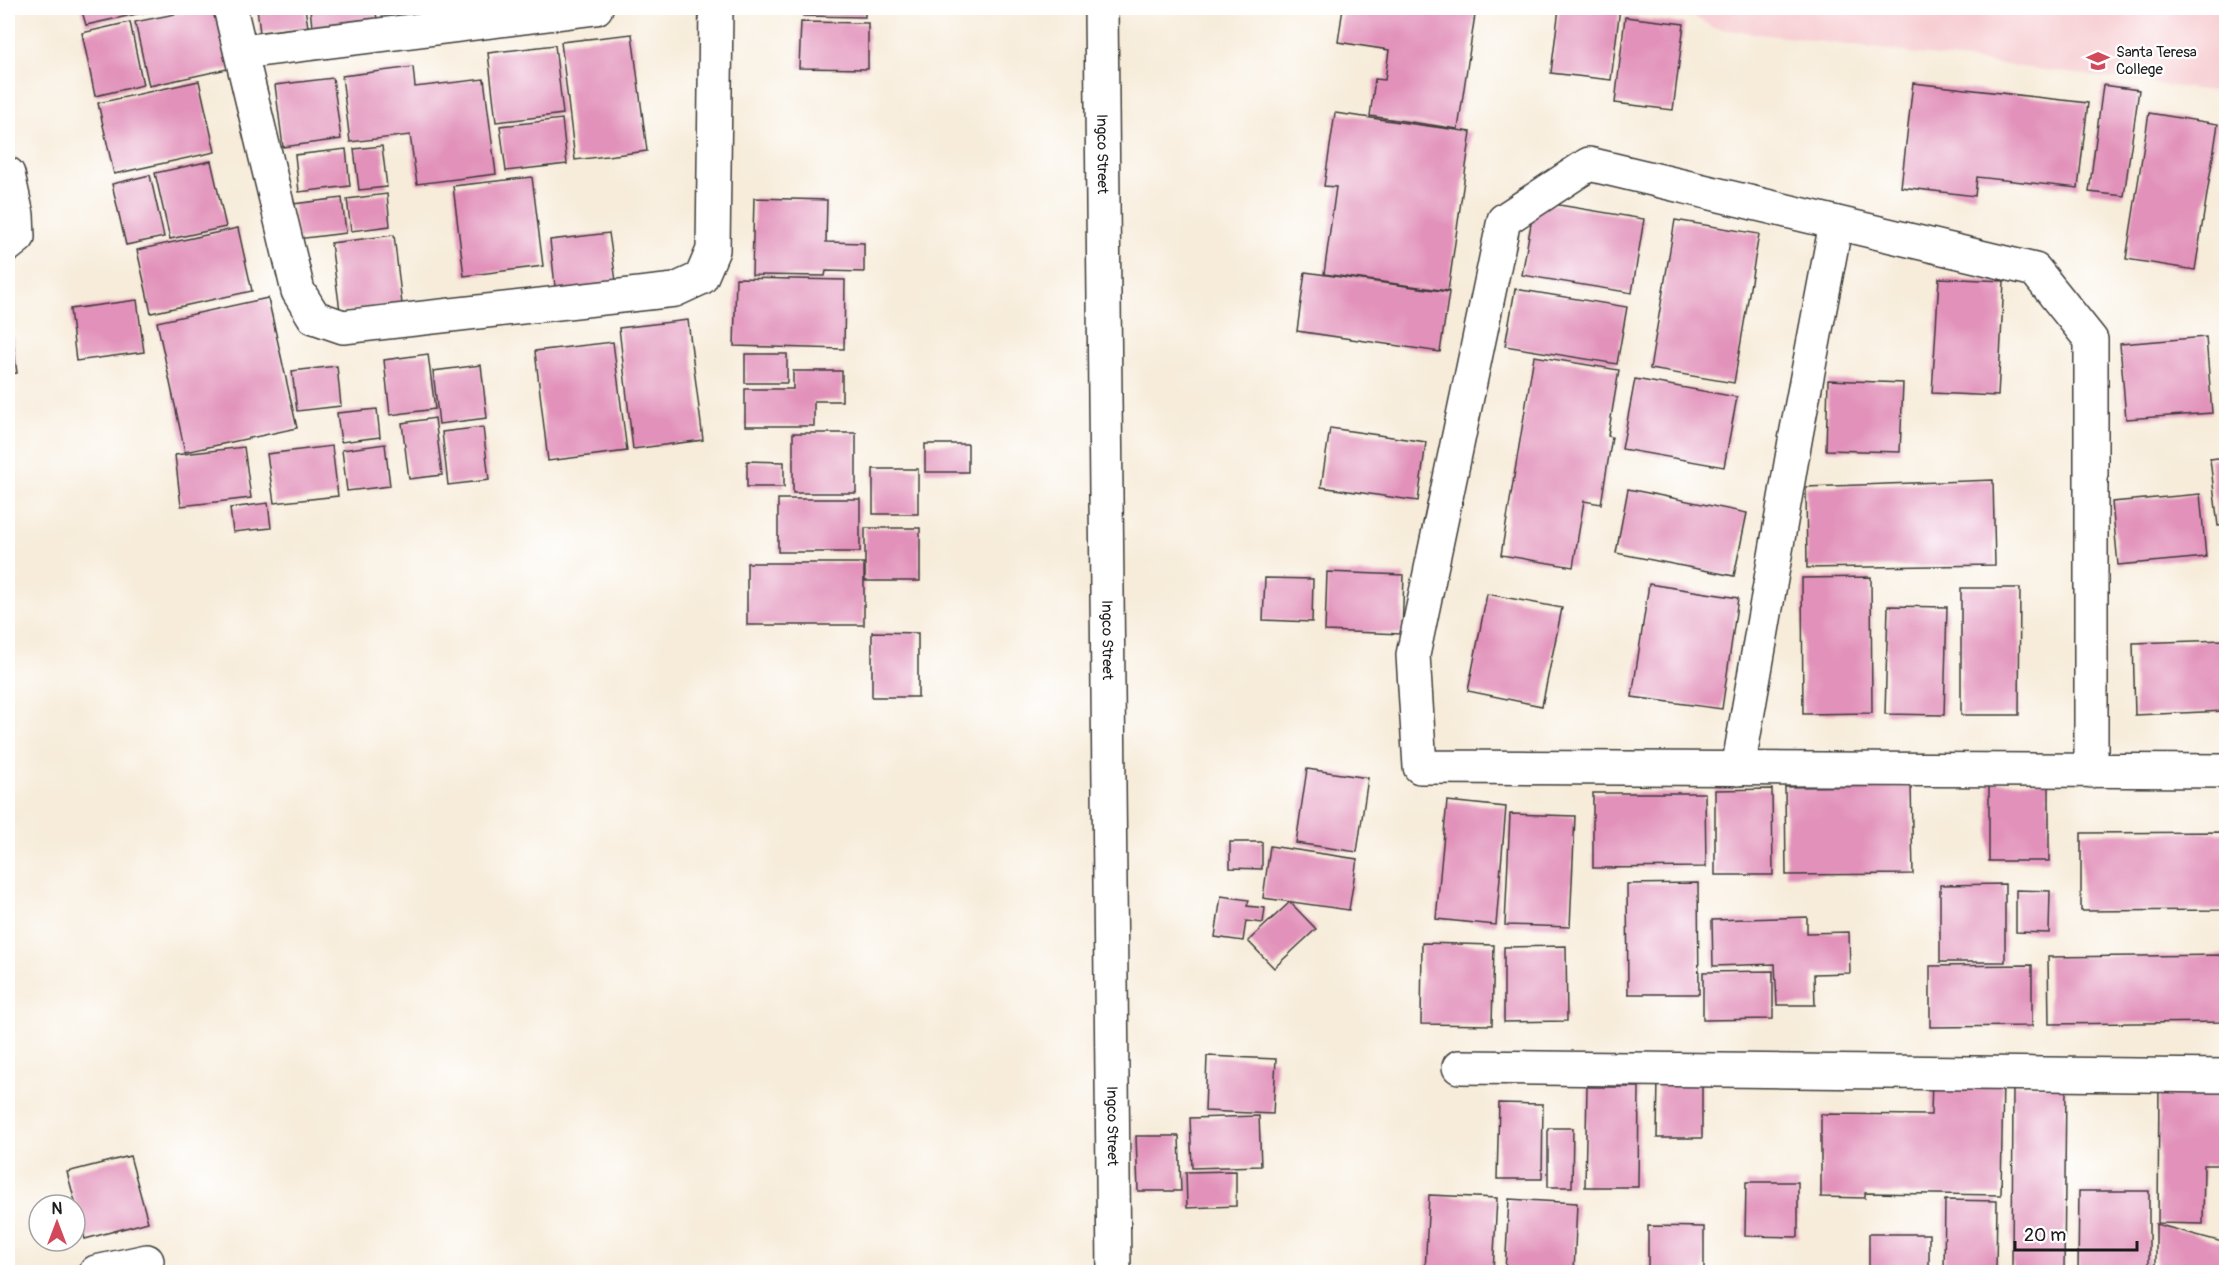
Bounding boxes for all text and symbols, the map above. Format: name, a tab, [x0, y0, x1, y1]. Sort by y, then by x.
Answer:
place label: Santa Teresa College	[2116, 43, 2197, 79]
school or university icon: Santa Teresa College	[2085, 48, 2111, 74]
street label: Ingco Street	[1093, 114, 1112, 195]
street label: Ingco Street	[1098, 600, 1117, 681]
street label: Ingco Street	[1103, 1086, 1122, 1167]
north arrow	[27, 1193, 87, 1253]
text: N	[52, 1199, 63, 1219]
scale bar	[2015, 1214, 2136, 1252]
text: 20 m	[2024, 1224, 2066, 1247]

